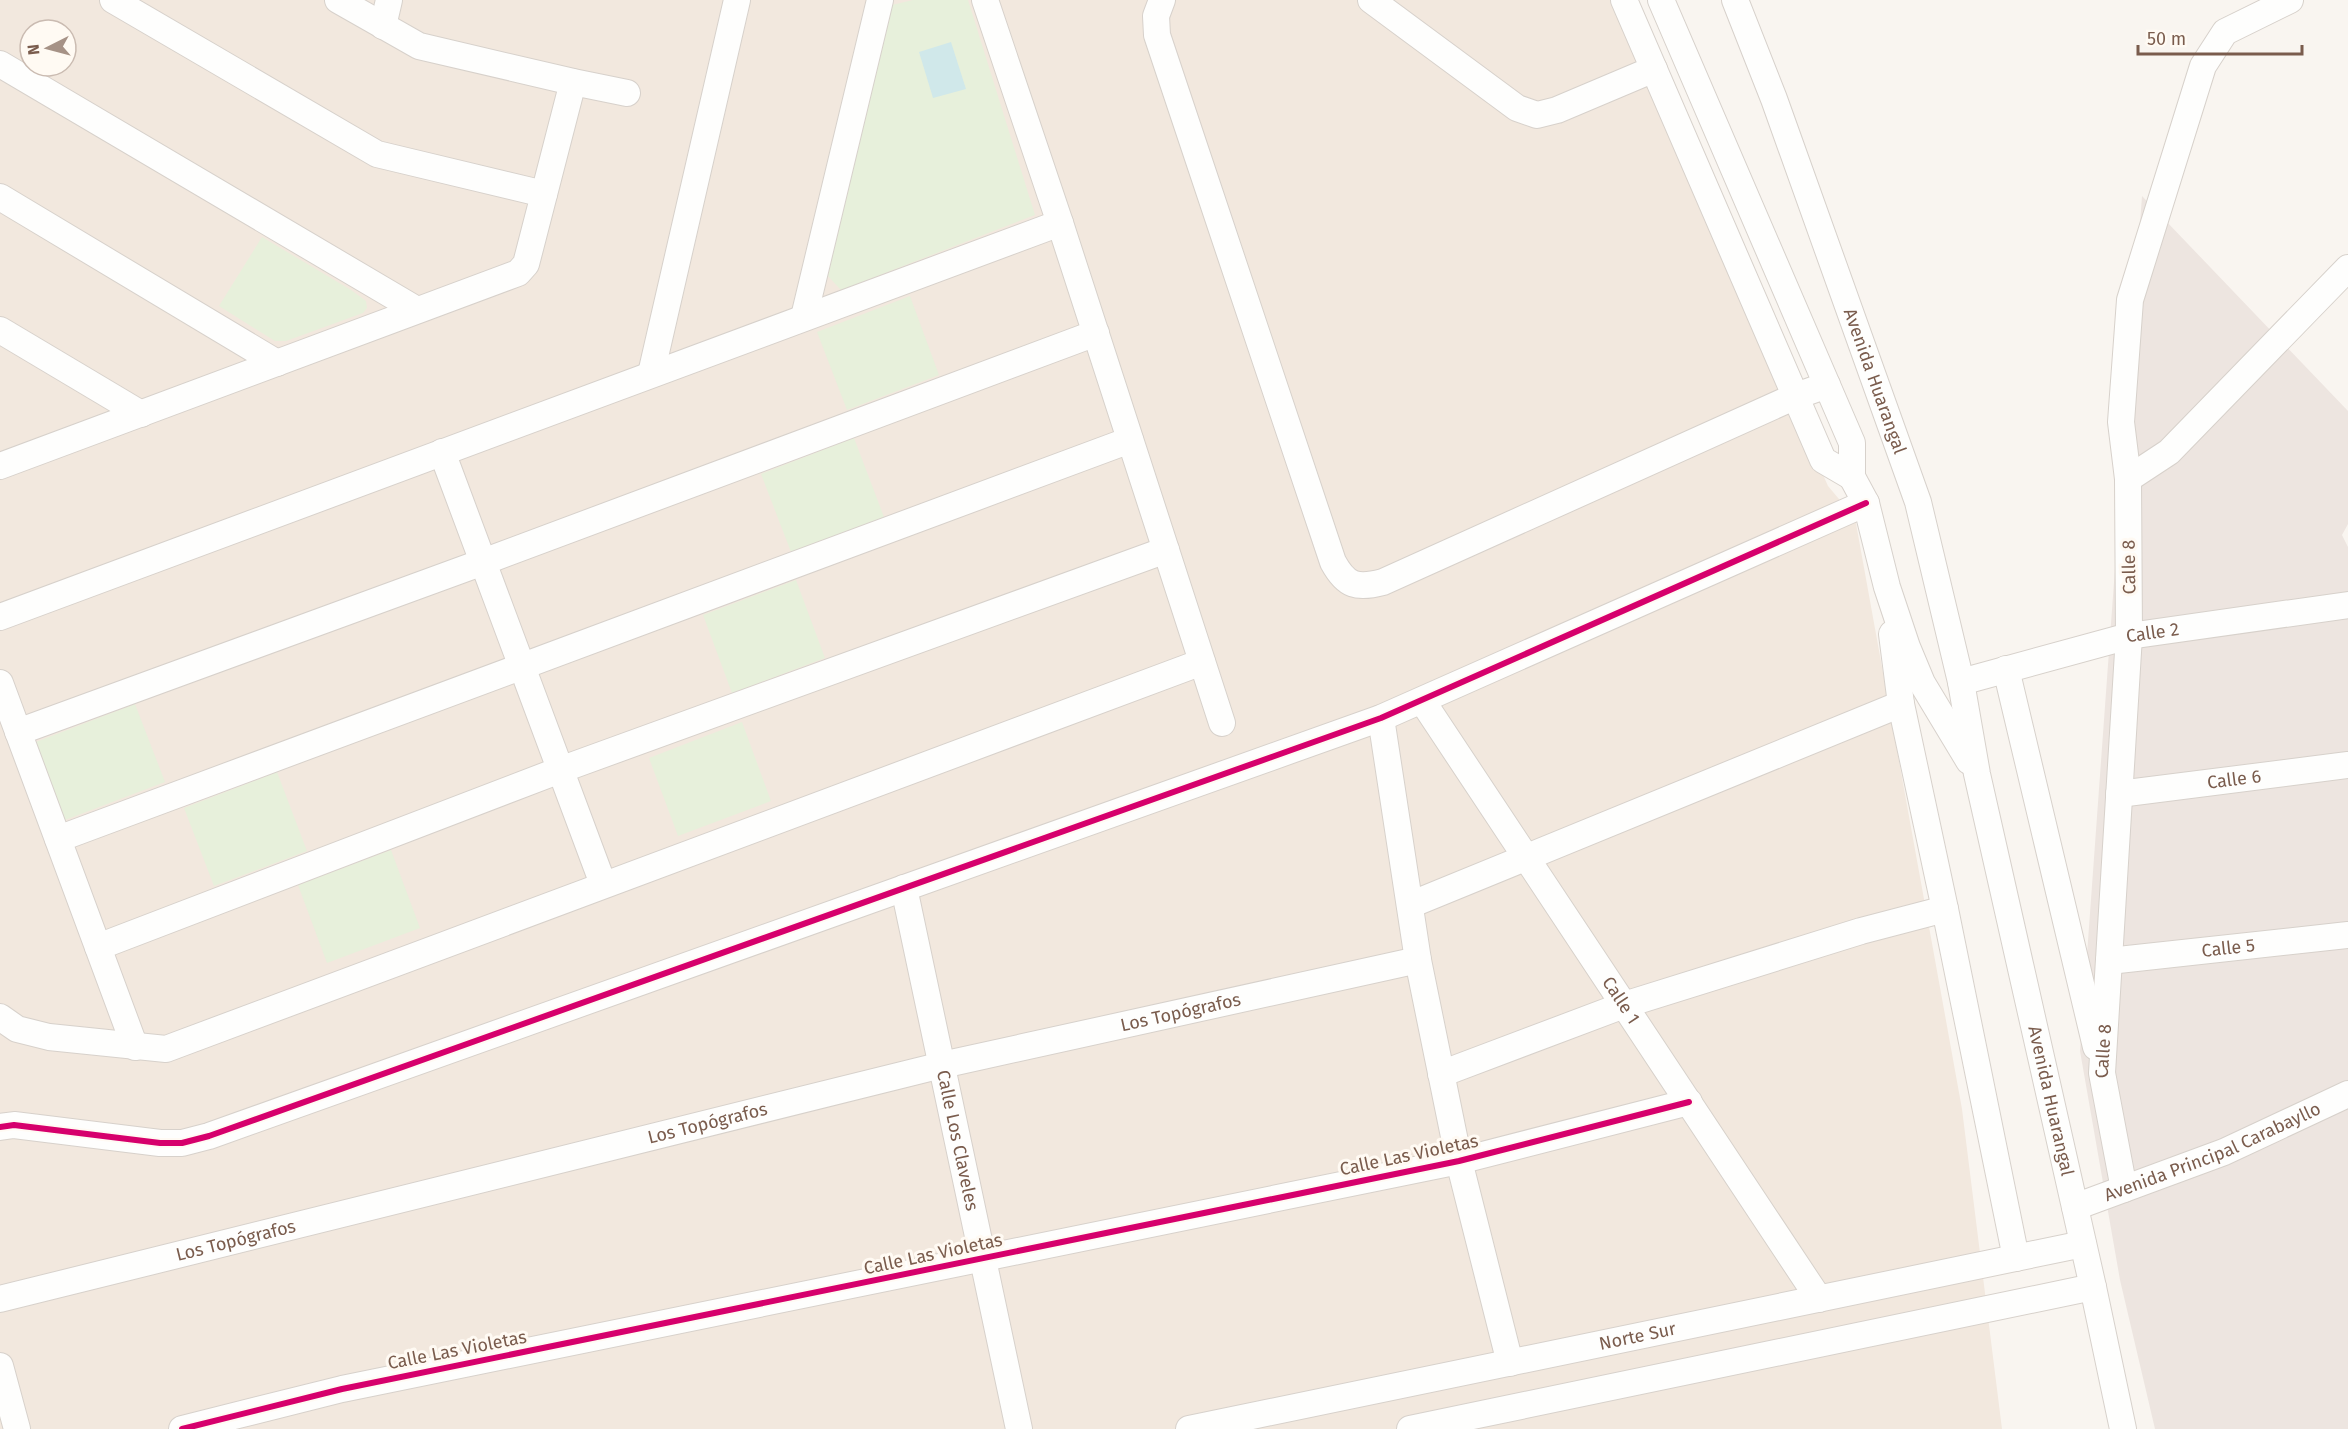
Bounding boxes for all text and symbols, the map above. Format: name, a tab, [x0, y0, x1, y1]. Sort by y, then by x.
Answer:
north arrow	[18, 18, 78, 78]
scale bar	[2138, 18, 2302, 56]
text: 50 m	[2147, 28, 2186, 50]
text: N	[24, 43, 44, 56]
street label: Avenida Huarangal	[1839, 305, 1911, 457]
street label: Calle 8	[2118, 539, 2140, 594]
street label: Calle 2	[2125, 618, 2181, 647]
street label: Calle 6	[2206, 765, 2262, 794]
street label: Calle 5	[2200, 934, 2256, 962]
street label: Calle 1	[1597, 972, 1645, 1028]
street label: Los Topógrafos	[1118, 988, 1243, 1036]
street label: Calle 8	[2090, 1023, 2116, 1080]
street label: Avenida Huarangal	[2023, 1024, 2079, 1178]
street label: Calle Los Claveles	[932, 1068, 983, 1213]
street label: Avenida Principal Carabayllo	[2101, 1097, 2324, 1206]
street label: Los Topógrafos	[645, 1098, 770, 1149]
street label: Calle Las Violetas	[1338, 1130, 1480, 1180]
street label: Los Topógrafos	[174, 1215, 298, 1266]
street label: Calle Las Violetas	[862, 1229, 1004, 1279]
street label: Norte Sur	[1597, 1318, 1678, 1355]
street label: Calle Las Violetas	[386, 1326, 528, 1374]

